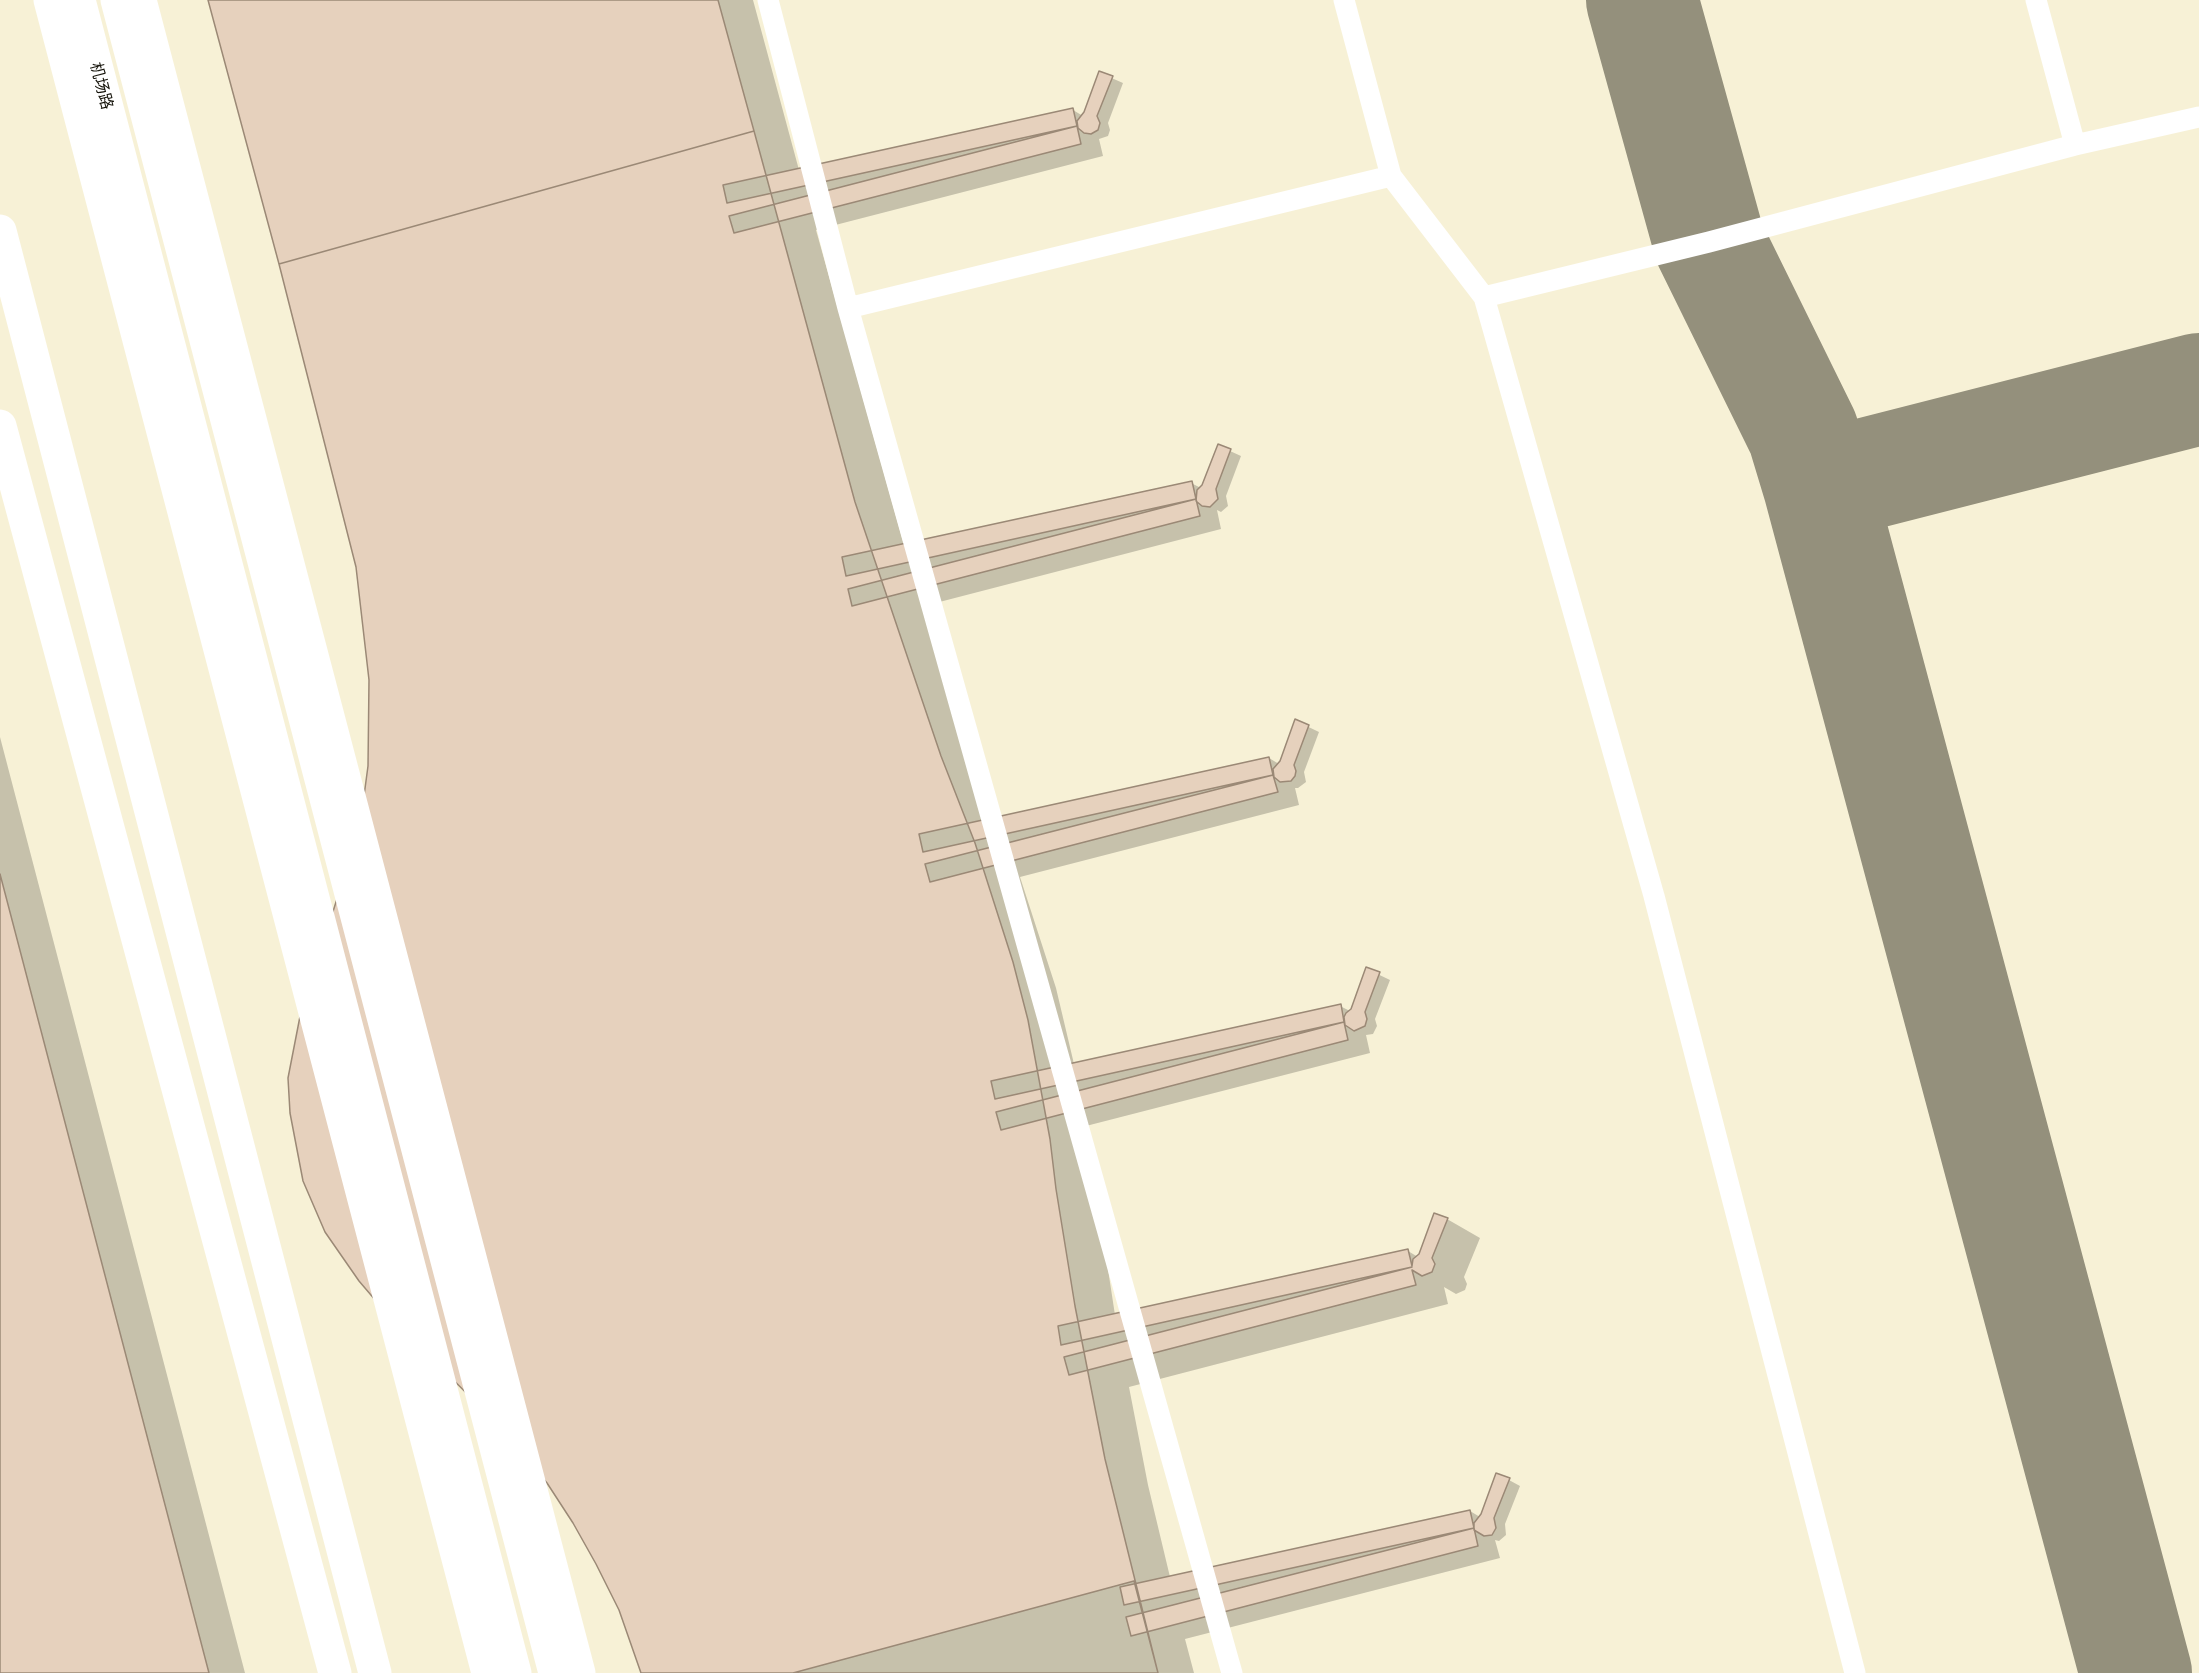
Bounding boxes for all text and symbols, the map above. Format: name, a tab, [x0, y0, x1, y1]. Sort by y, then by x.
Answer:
street label: 机场路	[86, 60, 116, 112]

